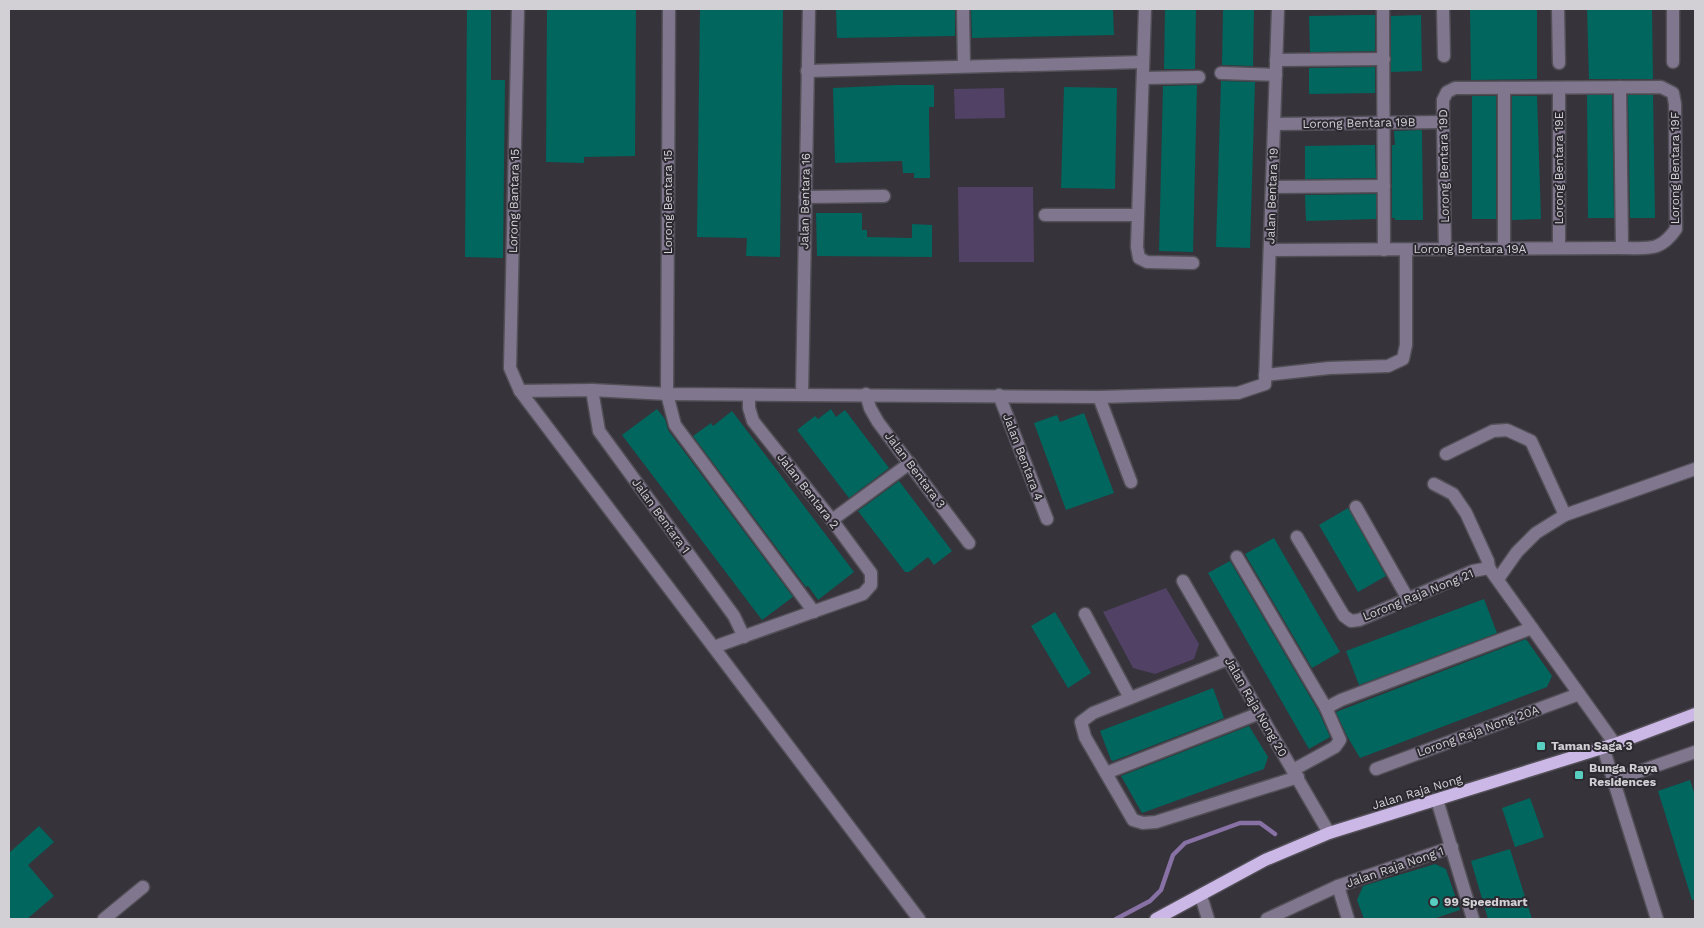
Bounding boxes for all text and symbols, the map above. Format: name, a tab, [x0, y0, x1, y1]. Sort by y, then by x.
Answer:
street label: Lorong Bentara 19D	[1436, 109, 1452, 223]
street label: Lorong Bentara 19E	[1552, 111, 1566, 224]
street label: Lorong Bentara 19F	[1668, 112, 1682, 224]
street label: Lorong Bentara 19B	[1302, 115, 1416, 131]
street label: Jalan Bentara 19	[1263, 148, 1281, 244]
street label: Lorong Bantara 15	[506, 149, 522, 253]
street label: Lorong Bentara 15	[661, 150, 675, 254]
street label: Jalan Bentara 16	[797, 153, 813, 249]
street label: Lorong Bentara 19A	[1414, 242, 1527, 256]
street label: Jalan Bentara 4	[1000, 412, 1046, 502]
street label: Jalan Bentara 3	[882, 429, 948, 511]
street label: Jalan Bentara 2	[774, 451, 842, 531]
street label: Jalan Bentara 1	[629, 476, 693, 556]
street label: Lorong Raja Nong 21	[1361, 566, 1475, 624]
street label: Jalan Raja Nong 20	[1222, 655, 1290, 759]
street label: Lorong Raja Nong 20A	[1415, 702, 1541, 760]
place label: Taman Saga 3	[1551, 739, 1633, 753]
marker: Taman Saga 3	[1535, 740, 1547, 752]
place label: Bunga Raya Residences	[1589, 761, 1658, 789]
marker: Bunga Raya Residences	[1573, 769, 1585, 781]
street label: Jalan Raja Nong	[1370, 771, 1464, 812]
street label: Jalan Raja Nong 1	[1344, 844, 1446, 890]
place label: 99 Speedmart	[1444, 895, 1528, 909]
marker: 99 Speedmart	[1428, 896, 1440, 908]

